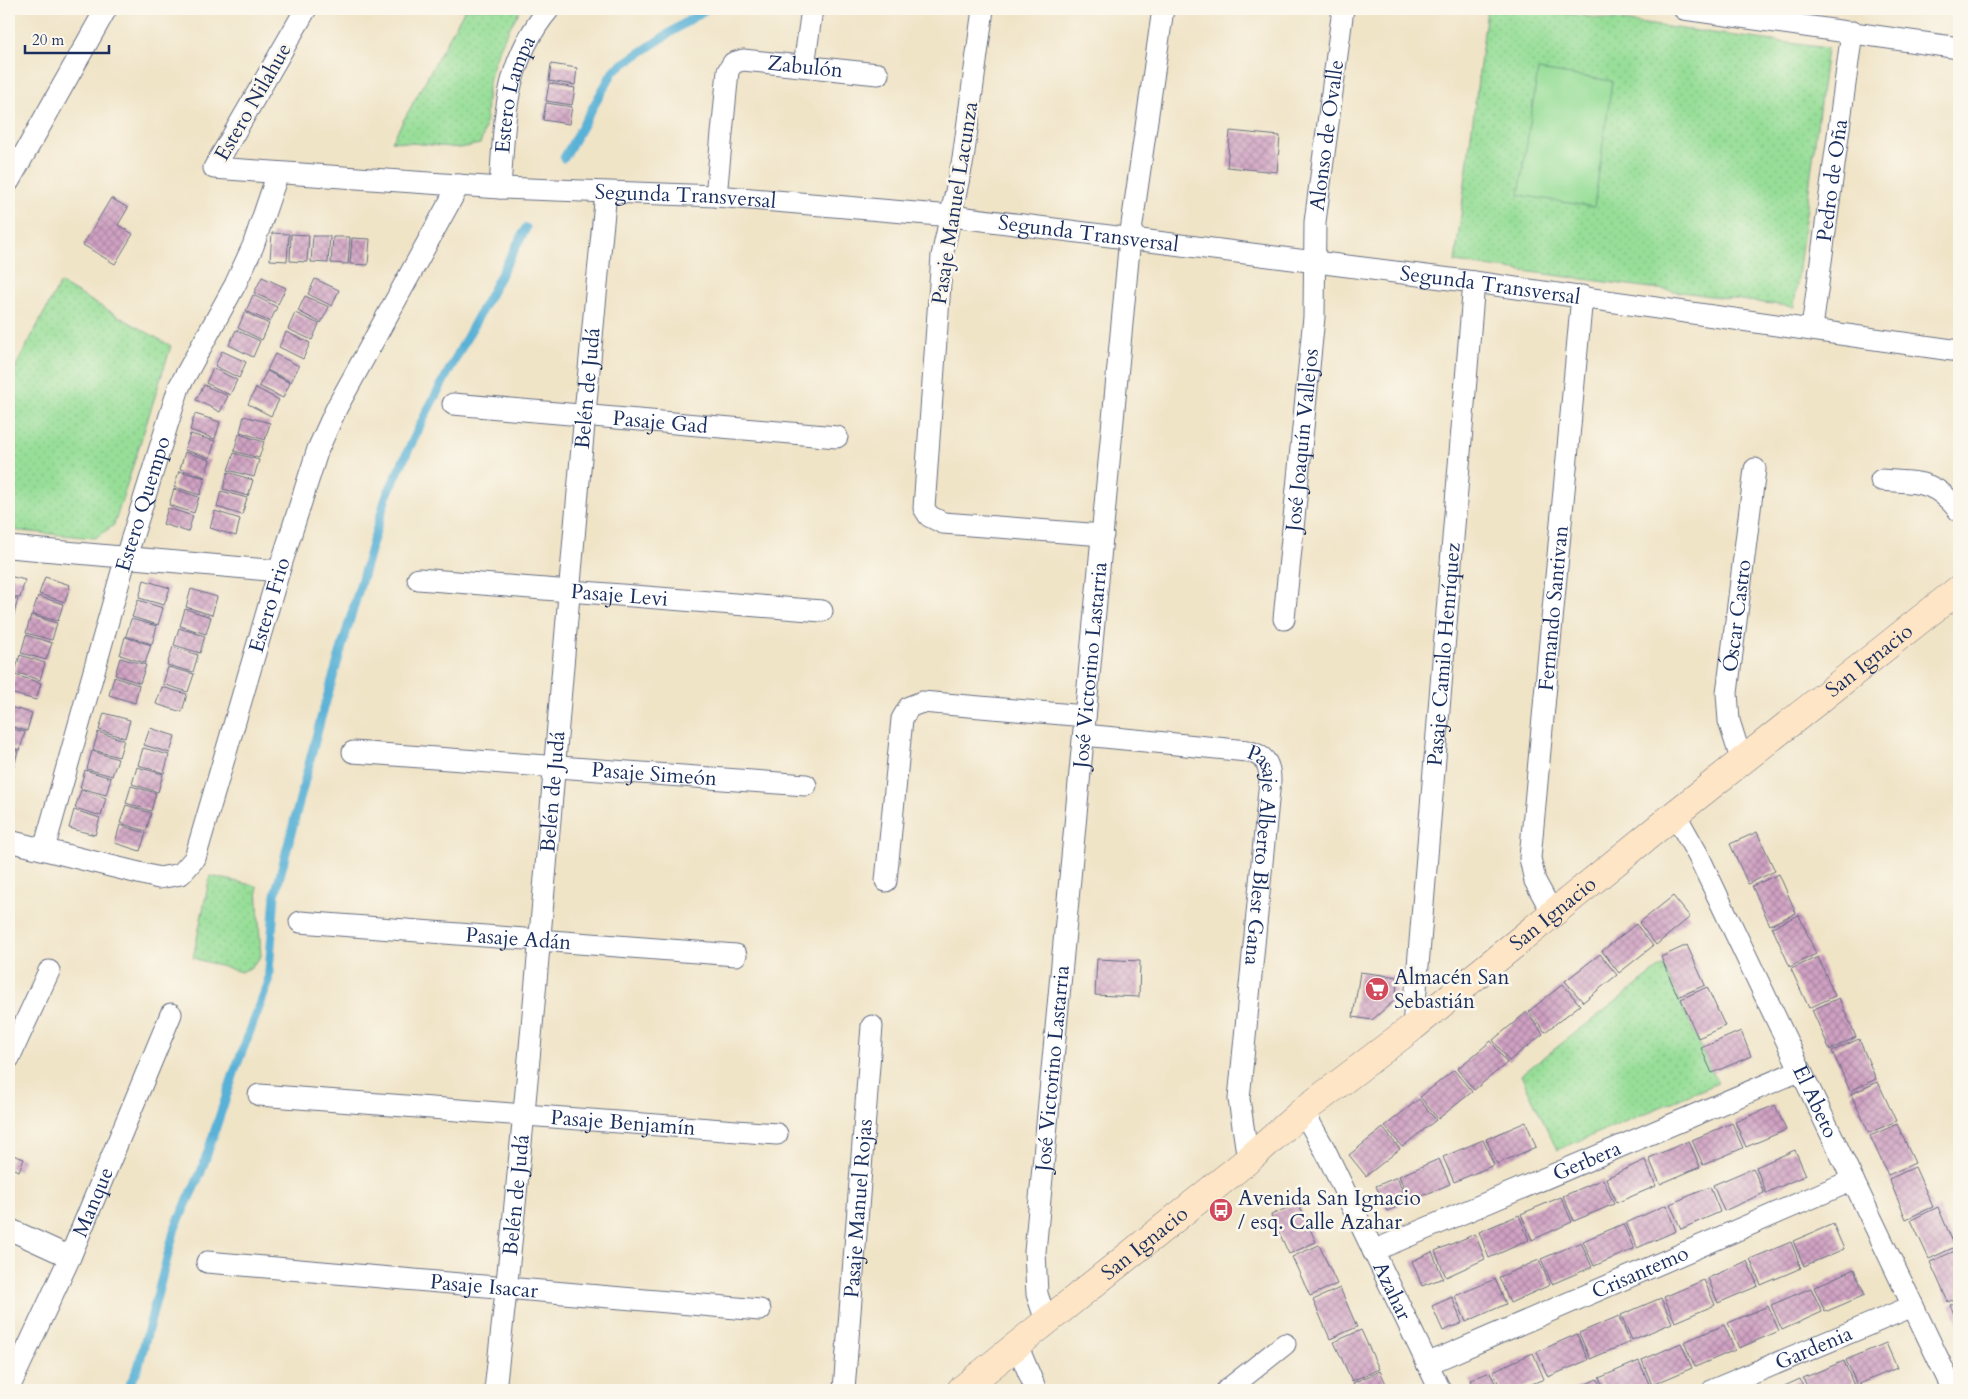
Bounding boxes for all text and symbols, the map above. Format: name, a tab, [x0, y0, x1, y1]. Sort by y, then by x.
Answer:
scale bar	[25, 22, 109, 54]
text: 20 m	[32, 30, 64, 50]
street label: Estero Lampa	[488, 30, 542, 154]
street label: Estero Nilahue	[208, 38, 298, 166]
street label: Zabulón	[766, 48, 844, 85]
street label: Alonso de Ovalle	[1302, 58, 1351, 213]
street label: Pasaje Manuel Lacunza	[925, 100, 985, 306]
street label: Pedro de Oña	[1809, 117, 1855, 243]
street label: Segunda Transversal	[594, 177, 777, 216]
street label: Segunda Transversal	[997, 208, 1180, 259]
street label: Segunda Transversal	[1398, 258, 1582, 311]
street label: Belén de Judá	[567, 326, 607, 450]
street label: José Joaquín Vallejos	[1278, 347, 1325, 536]
street label: Pasaje Gad	[611, 403, 709, 440]
street label: Estero Quempo	[108, 432, 177, 575]
street label: Fernando Santivan	[1531, 524, 1575, 692]
street label: Pasaje Camilo Henríquez	[1420, 541, 1467, 767]
street label: Estero Frio	[241, 554, 297, 656]
street label: Óscar Castro	[1714, 558, 1758, 674]
street label: José Victorino Lastarria	[1066, 561, 1114, 772]
street label: Pasaje Levi	[570, 577, 669, 613]
street label: San Ignacio	[1819, 617, 1919, 704]
street label: Belén de Judá	[533, 730, 572, 854]
street label: Pasaje Alberto Blest Gana	[1238, 737, 1285, 967]
street label: Pasaje Simeón	[590, 755, 718, 793]
street label: San Ignacio	[1503, 869, 1602, 957]
street label: Pasaje Adán	[464, 920, 572, 957]
place label: Almacén San Sebastián	[1394, 963, 1509, 1016]
street label: José Victorino Lastarria	[1028, 964, 1076, 1176]
supermarket icon: Almacén San Sebastián	[1364, 976, 1390, 1002]
street label: El Abeto	[1786, 1060, 1845, 1143]
street label: Pasaje Benjamín	[550, 1102, 696, 1142]
street label: Pasaje Manuel Rojas	[837, 1118, 879, 1299]
street label: Belén de Judá	[495, 1133, 536, 1257]
street label: Gerbera	[1548, 1133, 1625, 1188]
street label: Manque	[65, 1163, 120, 1241]
place label: Avenida San Ignacio / esq. Calle Azahar	[1238, 1184, 1421, 1237]
bus stop icon: Avenida San Ignacio / esq. Calle Azahar	[1208, 1197, 1234, 1223]
street label: San Ignacio	[1095, 1199, 1194, 1287]
street label: Crisantemo	[1587, 1238, 1693, 1306]
street label: Azahar	[1366, 1257, 1419, 1325]
street label: Pasaje Isacar	[429, 1267, 540, 1305]
street label: Gardenia	[1771, 1319, 1856, 1377]

